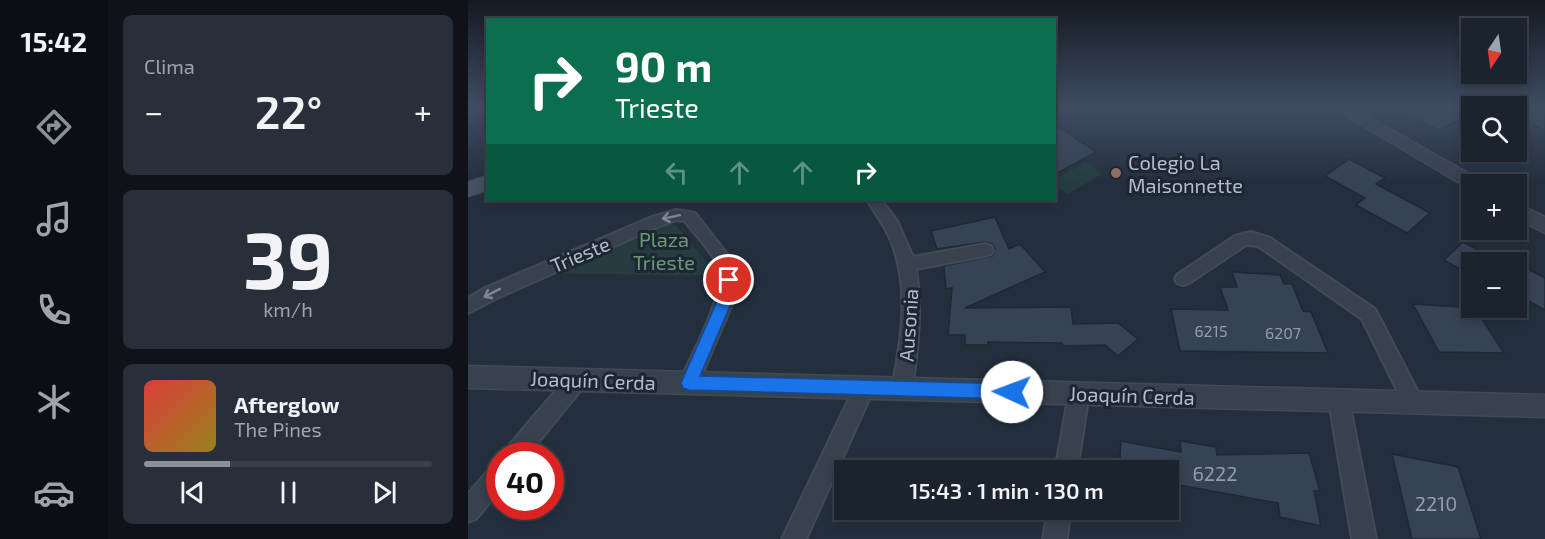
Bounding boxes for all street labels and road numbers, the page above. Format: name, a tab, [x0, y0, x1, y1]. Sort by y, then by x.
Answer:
street label: Trieste	[547, 231, 613, 277]
street label: Ausonia	[893, 288, 923, 362]
street label: Joaquín Cerda	[530, 366, 656, 394]
street label: Joaquín Cerda	[1069, 381, 1195, 409]

